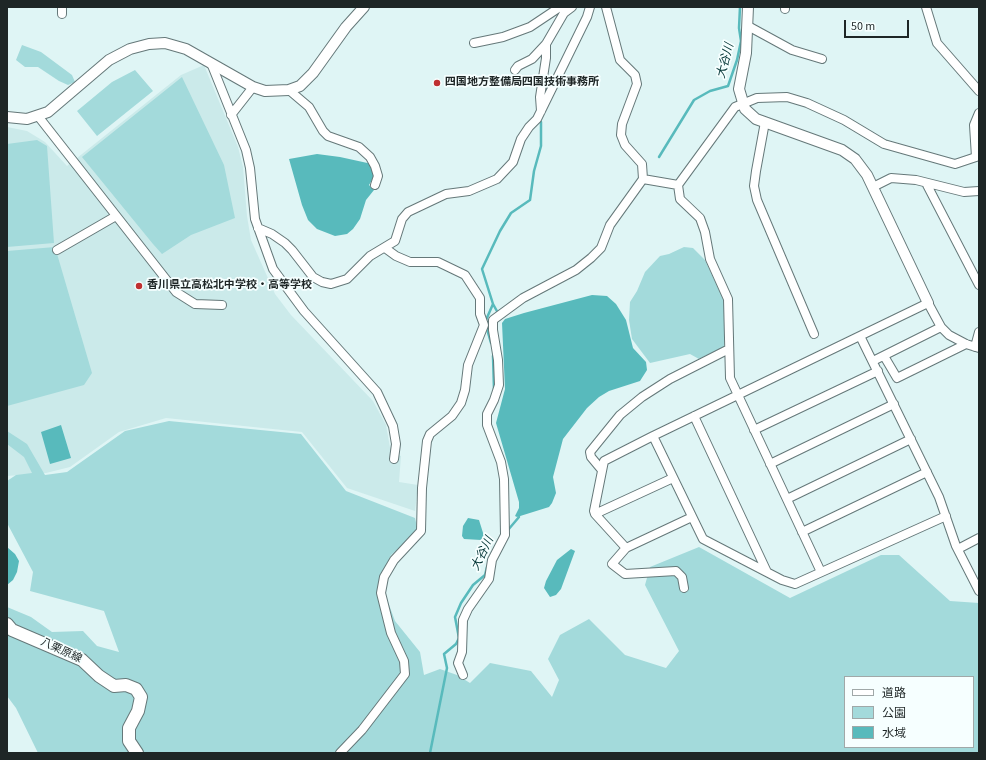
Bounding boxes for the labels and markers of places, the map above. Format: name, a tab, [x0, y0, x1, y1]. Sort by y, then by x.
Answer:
place label: 四国地方整備局四国技術事務所	[445, 76, 599, 90]
marker: 四国地方整備局四国技術事務所	[432, 78, 442, 88]
place label: 香川県立高松北中学校・高等学校	[147, 279, 312, 293]
marker: 香川県立高松北中学校・高等学校	[134, 281, 144, 291]

